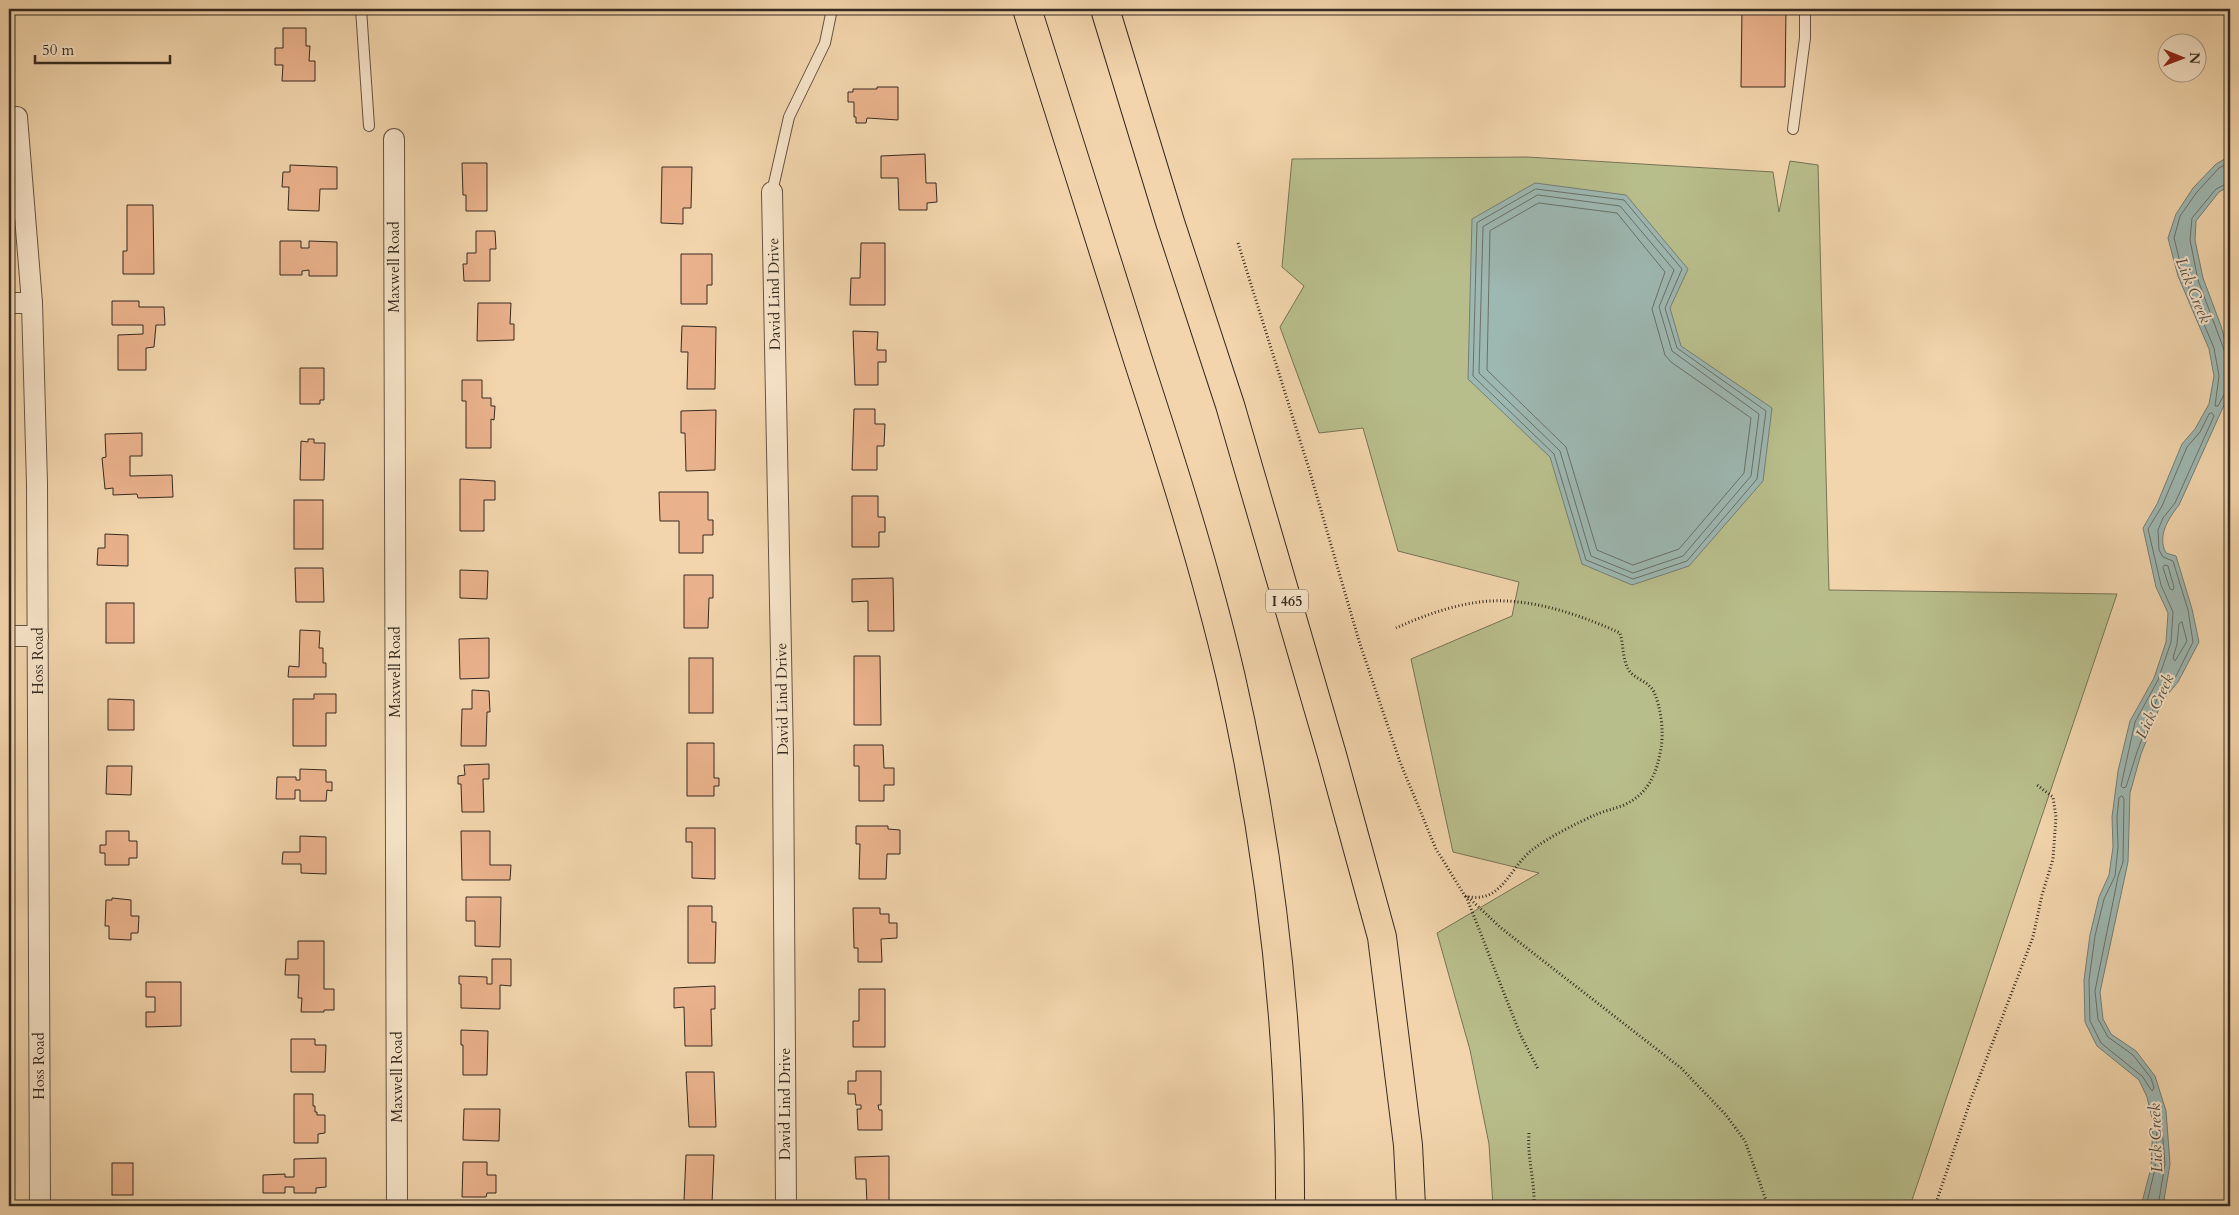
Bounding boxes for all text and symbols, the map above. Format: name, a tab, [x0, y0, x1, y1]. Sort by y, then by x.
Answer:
scale bar	[35, 32, 170, 64]
north arrow	[2156, 32, 2206, 82]
text: 50 m	[42, 40, 74, 60]
text: N	[2185, 52, 2204, 64]
street label: Maxwell Road	[384, 221, 404, 313]
street label: David Lind Drive	[763, 237, 785, 350]
water label: Lick Creek	[2170, 254, 2216, 327]
road number: I 465	[1266, 590, 1308, 612]
street label: Maxwell Road	[385, 626, 405, 718]
street label: Hoss Road	[28, 627, 48, 695]
street label: David Lind Drive	[771, 642, 793, 755]
water label: Lick Creek	[2130, 670, 2180, 742]
street label: Maxwell Road	[387, 1031, 407, 1123]
street label: Hoss Road	[29, 1032, 49, 1100]
street label: David Lind Drive	[775, 1048, 795, 1160]
water label: Lick Creek	[2144, 1103, 2168, 1173]

